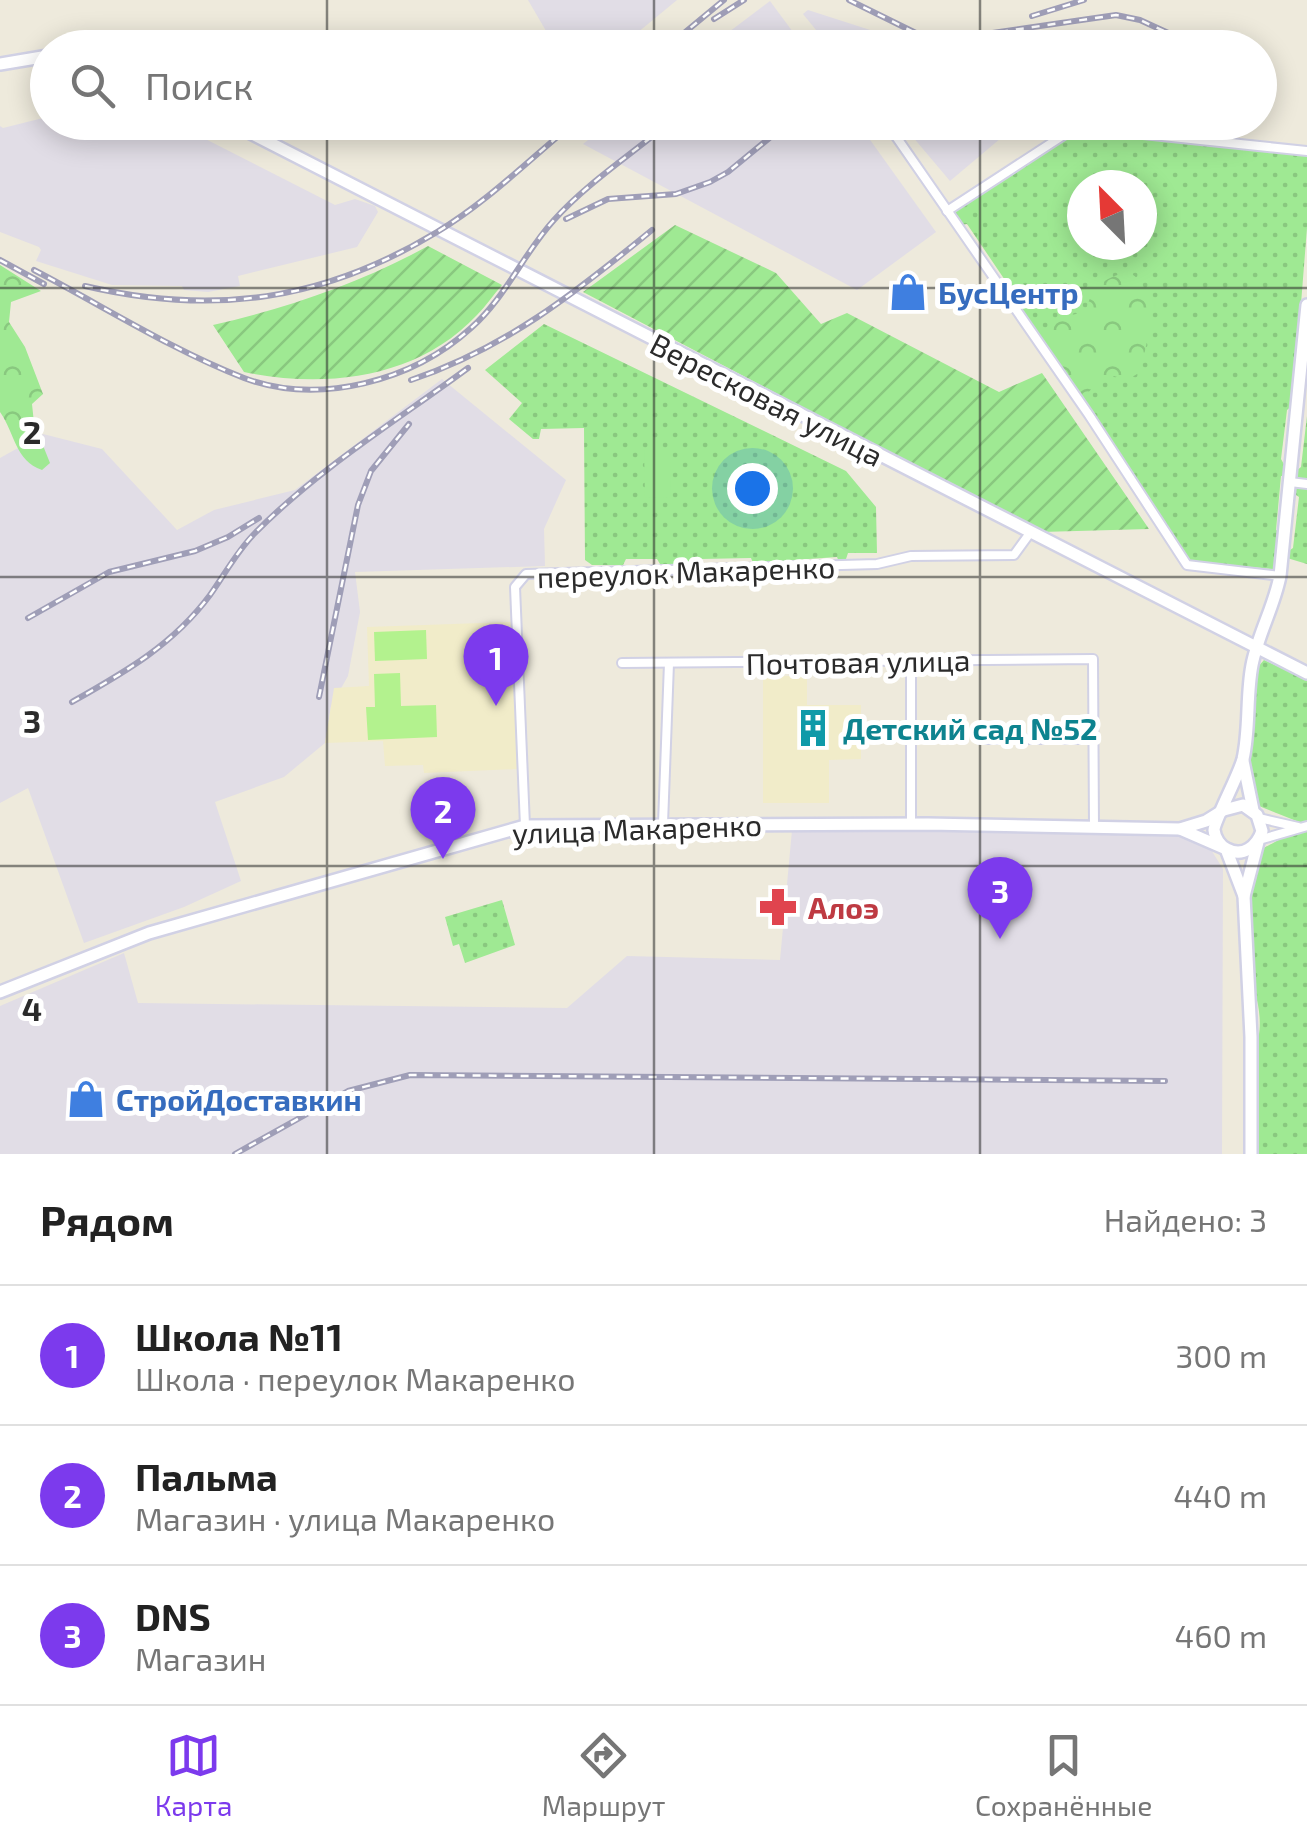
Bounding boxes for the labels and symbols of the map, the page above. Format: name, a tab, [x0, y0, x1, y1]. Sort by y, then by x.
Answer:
north arrow	[1067, 170, 1157, 260]
shop icon: БусЦентр	[887, 271, 929, 313]
place label: БусЦентр	[938, 274, 1079, 311]
street label: Вересковая улица	[644, 325, 889, 474]
text: 2	[23, 412, 41, 450]
your location	[727, 463, 778, 514]
street label: переулок Макаренко	[536, 548, 836, 595]
pin: 1	[464, 624, 528, 706]
street label: Почтовая улица	[745, 641, 971, 682]
text: 3	[23, 701, 41, 739]
building icon: Детский сад №52	[792, 707, 834, 749]
place label: Детский сад №52	[843, 710, 1098, 746]
pin: 2	[410, 776, 476, 859]
street label: улица Макаренко	[511, 806, 763, 851]
pin: 3	[968, 856, 1032, 939]
pharmacy icon: Алоэ	[757, 886, 799, 928]
place label: Алоэ	[808, 889, 879, 925]
text: 4	[22, 989, 42, 1027]
shop icon: СтройДоставкин	[65, 1078, 107, 1120]
place label: СтройДоставкин	[116, 1081, 362, 1117]

